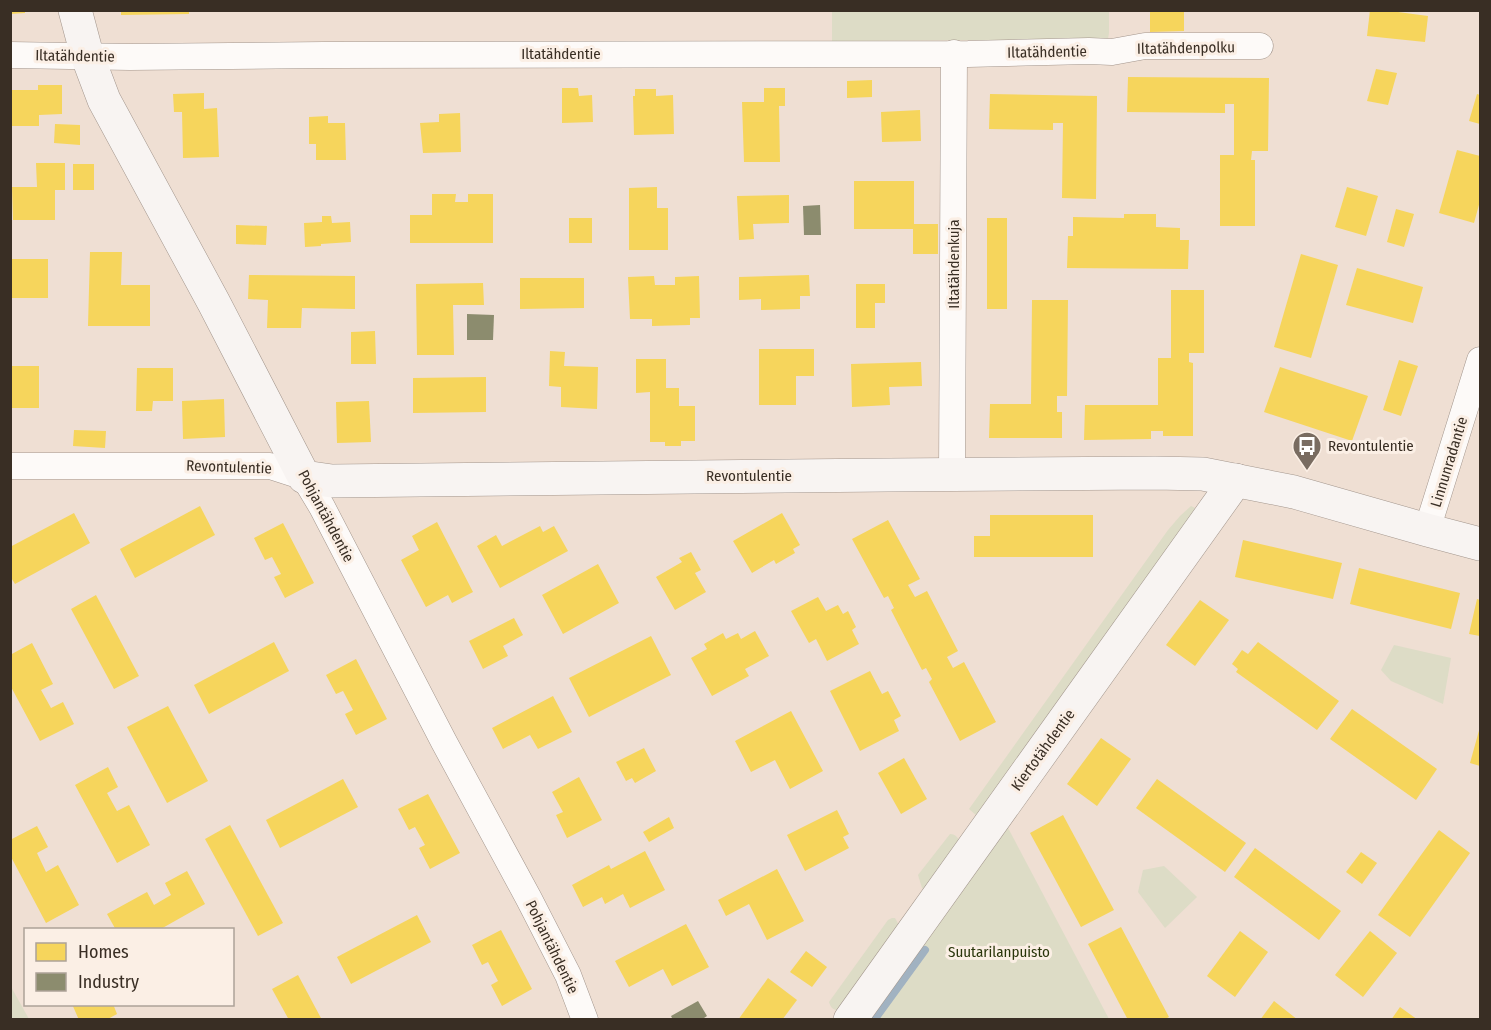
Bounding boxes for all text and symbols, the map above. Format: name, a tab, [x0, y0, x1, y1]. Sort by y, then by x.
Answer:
street label: Iltatähdenpolku	[1137, 38, 1235, 58]
street label: Iltatähdentie	[1007, 42, 1087, 62]
street label: Iltatähdentie	[521, 45, 601, 63]
street label: Iltatähdentie	[35, 46, 115, 66]
street label: Iltatähdenkuja	[945, 219, 963, 309]
street label: Linnunradantie	[1427, 415, 1471, 509]
bus stop icon: Revontulentie	[1291, 430, 1323, 472]
place label: Revontulentie	[1328, 437, 1414, 455]
street label: Revontulentie	[186, 457, 272, 477]
street label: Pohjantähdentie	[294, 467, 358, 565]
street label: Revontulentie	[706, 467, 792, 485]
street label: Kiertotähdentie	[1007, 706, 1079, 794]
street label: Pohjantähdentie	[522, 897, 582, 997]
legend	[24, 928, 234, 1006]
text: Homes	[78, 941, 129, 963]
park label: Suutarilanpuisto	[948, 943, 1050, 961]
text: Industry	[78, 971, 139, 993]

